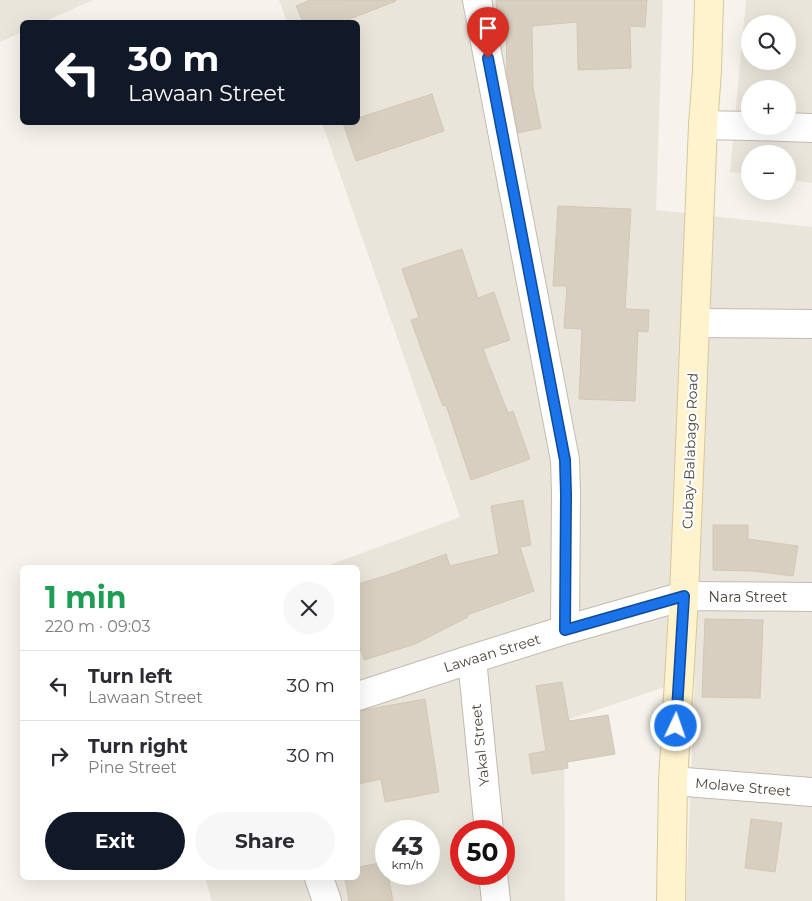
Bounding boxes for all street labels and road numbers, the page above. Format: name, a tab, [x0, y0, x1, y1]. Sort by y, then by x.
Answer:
street label: Cubay-Balabago Road	[678, 372, 702, 530]
street label: Nara Street	[709, 588, 788, 606]
street label: Lawaan Street	[441, 630, 543, 676]
street label: Yakal Street	[467, 703, 493, 787]
street label: Molave Street	[694, 774, 792, 800]

